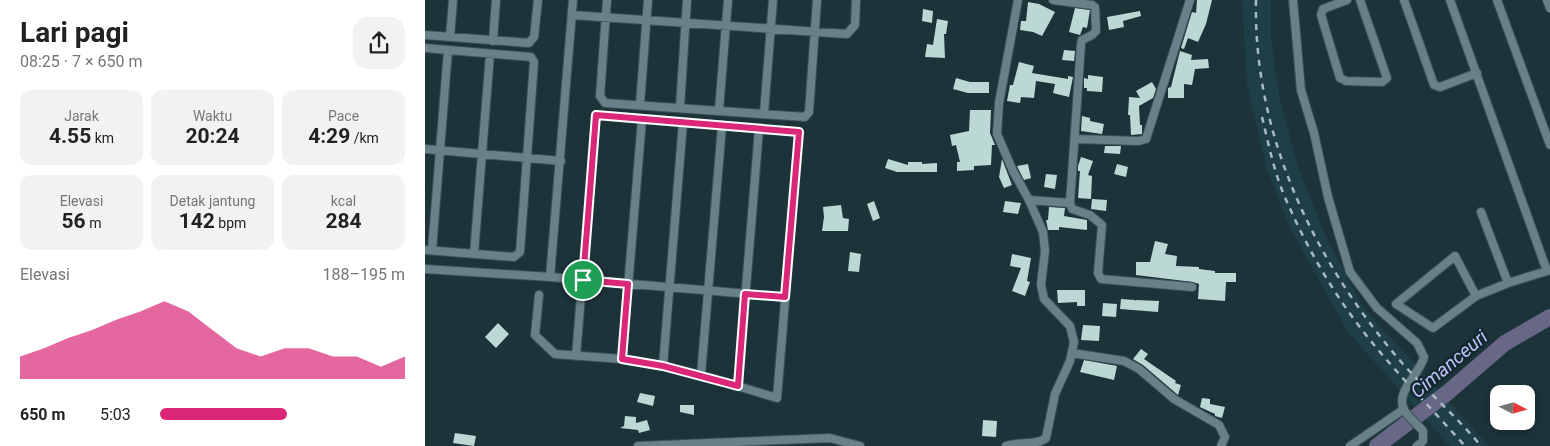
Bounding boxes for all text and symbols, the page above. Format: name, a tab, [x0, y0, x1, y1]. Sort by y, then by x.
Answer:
text: Lari pagi	[20, 16, 129, 49]
button: share	[353, 17, 405, 69]
text: 08:25 · 7 × 650 m	[20, 52, 142, 71]
text: Jarak	[64, 108, 99, 124]
text: Waktu	[193, 108, 232, 124]
text: Pace	[328, 108, 359, 124]
text: 4.55	[49, 124, 91, 148]
text: 20:24	[185, 124, 240, 148]
text: 4:29	[308, 124, 350, 148]
text: km	[91, 130, 114, 146]
text: /km	[350, 130, 379, 146]
text: Elevasi	[60, 193, 103, 209]
text: Detak jantung	[170, 193, 255, 209]
text: kcal	[331, 193, 356, 209]
text: 56	[62, 209, 86, 233]
text: 142	[179, 209, 215, 233]
text: 284	[325, 209, 362, 233]
text: m	[86, 215, 101, 231]
text: bpm	[215, 215, 246, 231]
pin	[562, 259, 604, 301]
text: Elevasi	[20, 265, 70, 284]
text: 188–195 m	[323, 265, 405, 284]
icon: arrive	[569, 266, 597, 294]
water label: Cimanceuri	[1406, 325, 1492, 403]
north arrow	[1490, 385, 1535, 430]
map controls	[1490, 385, 1535, 430]
text: 650 m	[20, 405, 65, 424]
text: 5:03	[100, 405, 131, 424]

